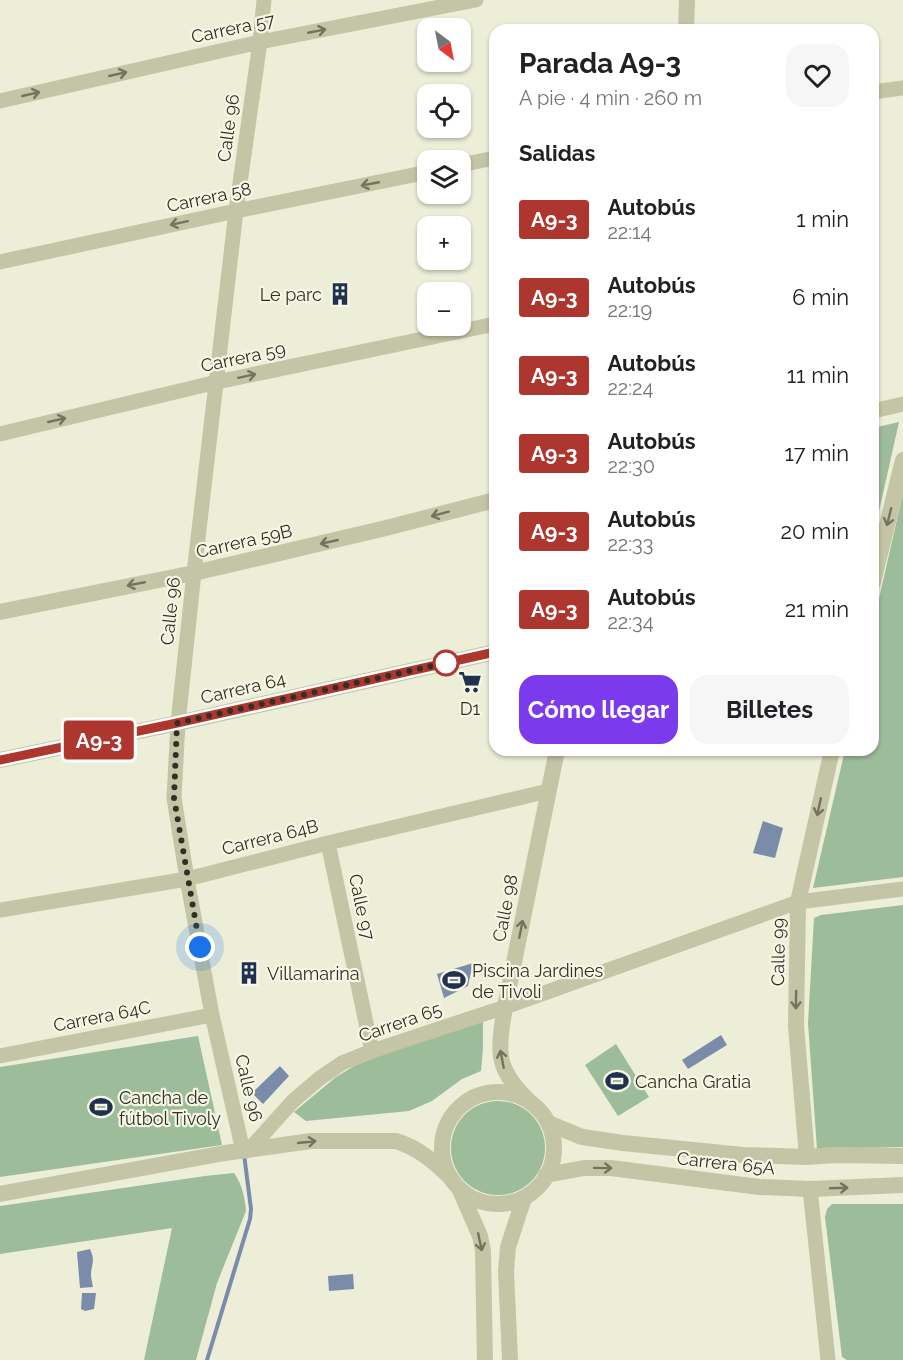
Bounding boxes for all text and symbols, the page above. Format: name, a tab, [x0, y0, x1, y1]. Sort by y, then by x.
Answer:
street label: Carrera 57	[189, 9, 277, 47]
north arrow	[417, 18, 471, 72]
map controls	[417, 18, 471, 336]
one-way arrow	[307, 25, 327, 36]
button: heart	[786, 44, 849, 107]
text: Parada A9-3	[519, 47, 681, 80]
one-way arrow	[108, 68, 128, 79]
button: locate	[417, 84, 471, 138]
text: A pie · 4 min · 260 m	[519, 86, 702, 110]
one-way arrow	[21, 87, 40, 99]
street label: Calle 96	[213, 92, 243, 163]
text: Salidas	[519, 140, 595, 166]
button: layers	[417, 150, 471, 204]
street label: Carrera 58	[165, 178, 253, 216]
one-way arrow	[361, 178, 380, 190]
text: Autobús	[607, 194, 696, 220]
text: 1 min	[796, 206, 849, 232]
text: A9-3	[531, 207, 577, 232]
button: +	[417, 216, 471, 270]
one-way arrow	[170, 218, 189, 229]
text: 22:14	[607, 220, 652, 244]
text: Autobús	[607, 272, 696, 298]
building icon: Le parc	[327, 281, 353, 307]
button: −	[417, 282, 471, 336]
place label: Le parc	[260, 284, 322, 305]
text: 6 min	[792, 284, 849, 310]
text: A9-3	[531, 285, 577, 310]
text: 22:19	[607, 298, 652, 322]
street label: Carrera 59	[199, 338, 287, 376]
text: Autobús	[607, 350, 696, 376]
text: 11 min	[787, 362, 849, 388]
text: A9-3	[531, 363, 577, 388]
one-way arrow	[237, 370, 256, 381]
text: 22:24	[607, 376, 653, 400]
one-way arrow	[47, 414, 66, 426]
text: Autobús	[607, 428, 696, 454]
text: 17 min	[784, 440, 849, 466]
text: A9-3	[531, 441, 577, 466]
text: 22:30	[607, 454, 655, 478]
text: Autobús	[607, 506, 696, 532]
one-way arrow	[883, 507, 895, 526]
one-way arrow	[431, 509, 450, 520]
text: 20 min	[781, 518, 849, 544]
text: A9-3	[531, 519, 577, 544]
street label: Carrera 59B	[194, 520, 294, 562]
text: 22:33	[607, 532, 653, 556]
one-way arrow	[319, 536, 338, 548]
street label: Calle 96	[156, 576, 184, 646]
one-way arrow	[127, 579, 147, 590]
text: Autobús	[607, 584, 696, 610]
text: 21 min	[785, 596, 849, 622]
text: A9-3	[531, 597, 577, 622]
text: 22:34	[607, 610, 654, 634]
unlabelled marker	[433, 650, 459, 676]
street label: Carrera 64	[199, 668, 288, 708]
supermarket icon: D1	[457, 669, 483, 695]
button: Cómo llegar	[519, 675, 678, 744]
button: Billetes	[690, 675, 849, 744]
place label: D1	[460, 698, 481, 719]
line badge: A9-3	[57, 720, 141, 760]
text: A9-3	[76, 728, 122, 753]
one-way arrow	[813, 797, 825, 816]
street label: Carrera 64B	[220, 815, 320, 859]
street label: Calle 97	[345, 872, 379, 942]
street label: Calle 98	[488, 872, 522, 944]
street label: Calle 99	[767, 918, 789, 986]
one-way arrow	[516, 920, 527, 939]
your location	[185, 932, 215, 962]
building icon: Villamarina	[236, 960, 262, 986]
place label: Piscina Jardines de Tivoli	[472, 960, 604, 1002]
place label: Villamarina	[267, 963, 360, 984]
sports icon: Piscina Jardines de Tivoli	[441, 967, 467, 993]
one-way arrow	[791, 989, 802, 1009]
street label: Carrera 64C	[52, 996, 152, 1036]
street label: Carrera 65	[356, 998, 444, 1046]
one-way arrow	[496, 1049, 507, 1069]
street label: Calle 96	[231, 1052, 267, 1124]
sports icon: Cancha Gratia	[604, 1068, 630, 1094]
place label: Cancha Gratia	[635, 1071, 751, 1092]
place label: Cancha de fútbol Tivoly	[119, 1087, 221, 1129]
sports icon: Cancha de fútbol Tivoly	[88, 1094, 114, 1120]
one-way arrow	[297, 1136, 317, 1147]
street label: Carrera 65A	[676, 1147, 776, 1179]
one-way arrow	[593, 1162, 613, 1174]
one-way arrow	[829, 1183, 849, 1194]
one-way arrow	[475, 1232, 487, 1251]

